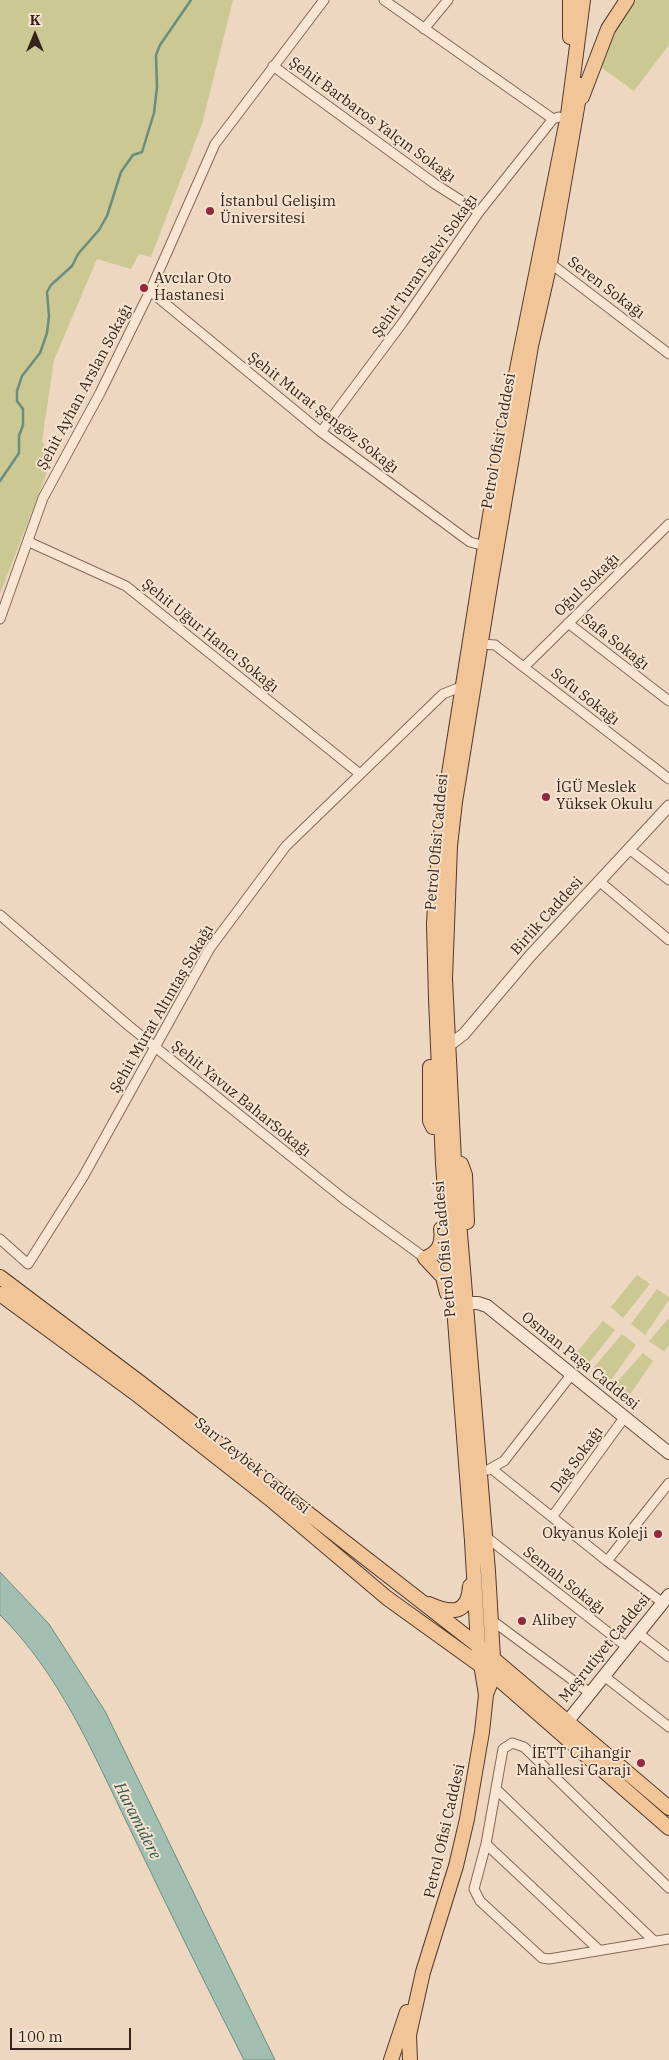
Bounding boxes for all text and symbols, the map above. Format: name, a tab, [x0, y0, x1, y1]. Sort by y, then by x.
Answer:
north arrow	[10, 10, 60, 60]
text: K	[30, 11, 40, 29]
street label: Şehit Barbaros Yalçın Sokağı	[285, 53, 459, 187]
street label: Şehit Turan Selvi Sokağı	[369, 191, 481, 341]
place label: İstanbul Gelişim Üniversitesi	[220, 193, 336, 228]
marker: İstanbul Gelişim Üniversitesi	[204, 205, 216, 217]
street label: Seren Sokağı	[564, 253, 648, 323]
place label: Avcılar Oto Hastanesi	[154, 270, 232, 305]
marker: Avcılar Oto Hastanesi	[138, 282, 150, 294]
street label: Şehit Ayhan Arslan Sokağı	[34, 301, 136, 473]
street label: Şehit Murat Şengöz Sokağı	[244, 348, 402, 478]
street label: Petrol Ofisi Caddesi	[478, 372, 520, 510]
street label: Oğul Sokağı	[551, 550, 623, 620]
street label: Şehit Uğur Hancı Sokağı	[138, 575, 282, 697]
street label: Safa Sokağı	[578, 610, 652, 674]
street label: Sofu Sokağı	[547, 665, 623, 729]
street label: Petrol Ofisi Caddesi	[422, 773, 452, 911]
place label: İGÜ Meslek Yüksek Okulu	[556, 779, 653, 814]
marker: İGÜ Meslek Yüksek Okulu	[540, 791, 552, 803]
street label: Birlik Caddesi	[507, 873, 587, 959]
street label: Şehit Murat Altıntaş Sokağı	[106, 922, 218, 1096]
street label: Şehit Yavuz BaharSokağı	[168, 1037, 314, 1161]
street label: Petrol Ofisi Caddesi	[430, 1180, 460, 1318]
street label: Osman Paşa Caddesi	[518, 1308, 642, 1414]
street label: Sarı Zeybek Caddesi	[191, 1414, 313, 1518]
street label: Dağ Sokağı	[547, 1423, 607, 1497]
place label: Okyanus Koleji	[542, 1525, 648, 1543]
marker: Okyanus Koleji	[652, 1528, 664, 1540]
street label: Semah Sokağı	[519, 1543, 609, 1619]
street label: Meşrutiyet Caddesi	[555, 1590, 655, 1706]
place label: Alibey	[532, 1612, 576, 1630]
marker: Alibey	[516, 1615, 528, 1627]
place label: İETT Cihangir Mahallesi Garajı	[516, 1745, 631, 1780]
marker: İETT Cihangir Mahallesi Garajı	[635, 1757, 647, 1769]
street label: Petrol Ofisi Caddesi	[421, 1762, 469, 1900]
water label: Haramidere	[109, 1779, 165, 1863]
scale bar	[12, 2018, 134, 2050]
text: 100 m	[18, 2027, 63, 2046]

